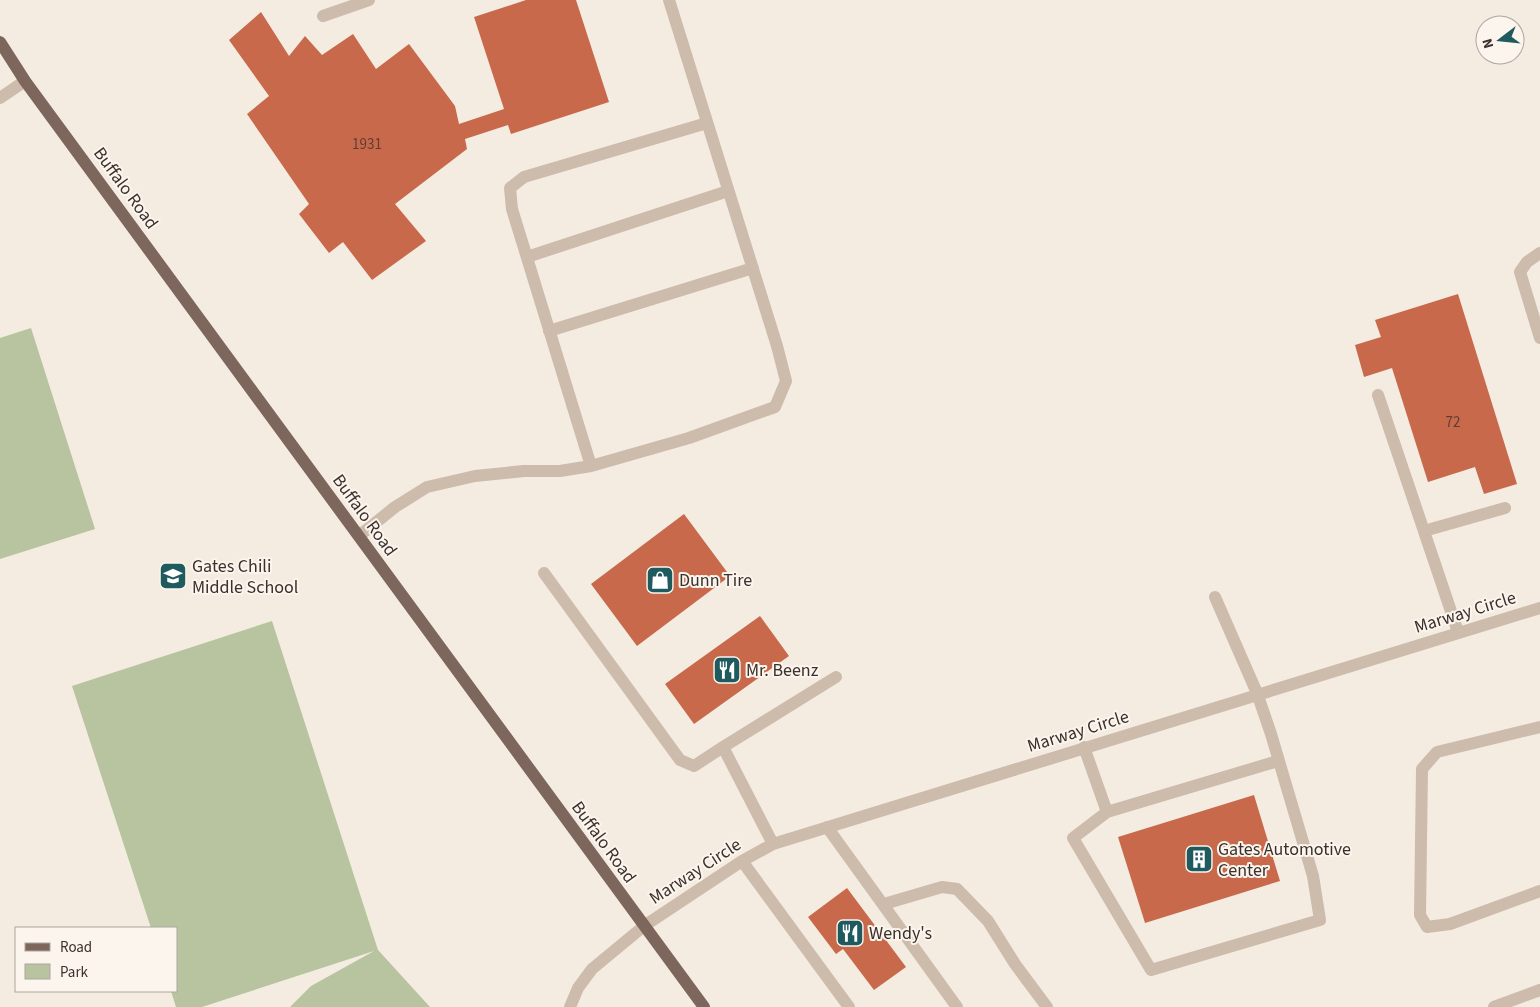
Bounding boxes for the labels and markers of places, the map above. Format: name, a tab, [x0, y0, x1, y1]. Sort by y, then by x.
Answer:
place label: Gates Chili Middle School	[192, 554, 298, 600]
school or university icon: Gates Chili Middle School	[158, 561, 188, 591]
shop icon: Dunn Tire	[645, 565, 675, 595]
place label: Dunn Tire	[679, 568, 752, 593]
restaurant icon: Mr. Beenz	[712, 655, 742, 685]
place label: Mr. Beenz	[746, 658, 819, 683]
place label: Gates Automotive Center	[1218, 837, 1351, 883]
building icon: Gates Automotive Center	[1184, 844, 1214, 874]
restaurant icon: Wendy's	[835, 918, 865, 948]
place label: Wendy's	[869, 921, 932, 946]

